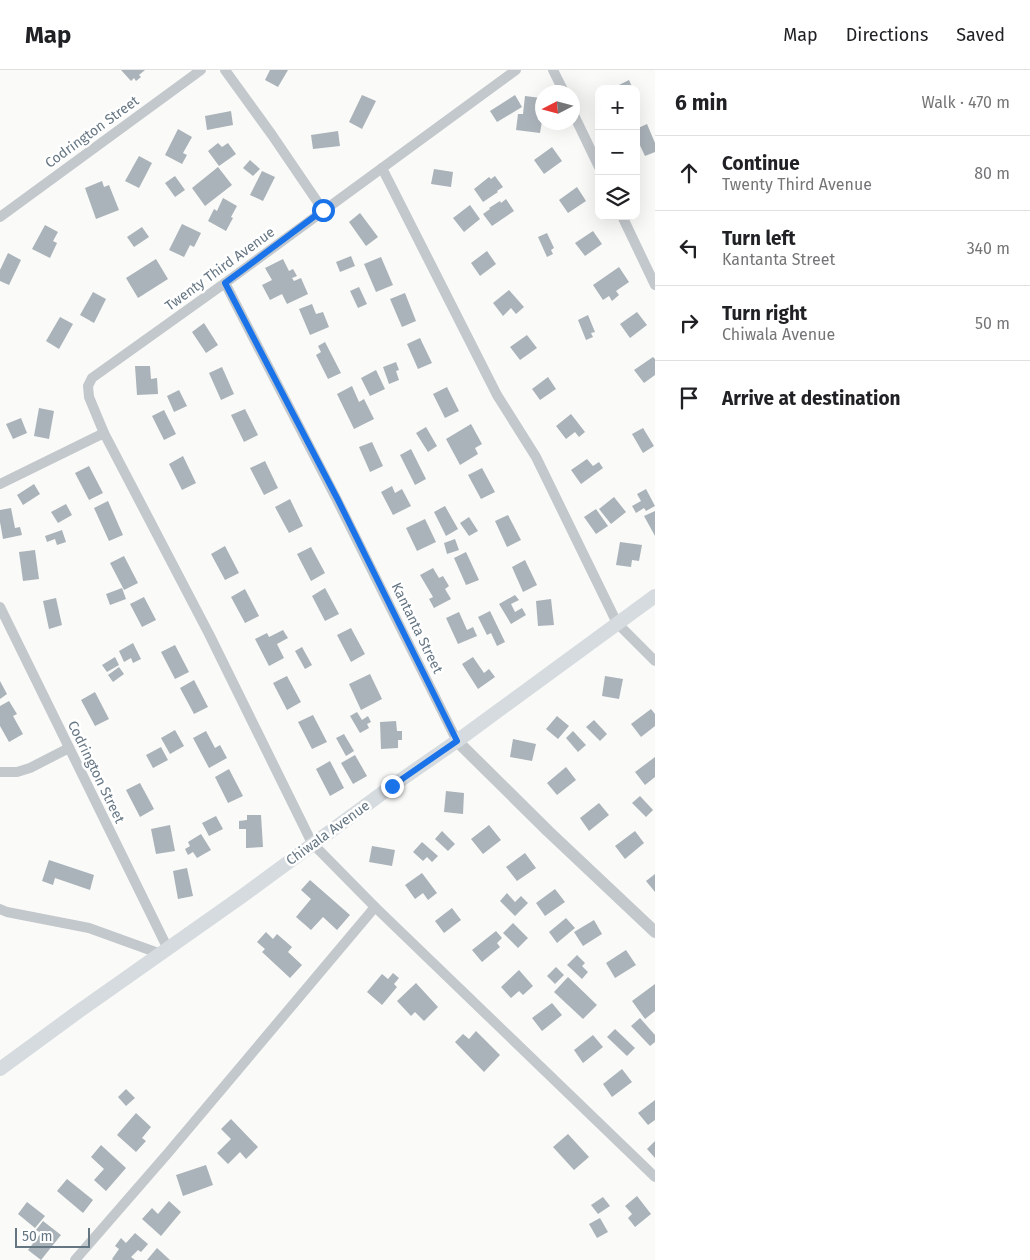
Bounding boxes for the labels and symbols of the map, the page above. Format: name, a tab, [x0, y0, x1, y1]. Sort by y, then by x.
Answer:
north arrow	[535, 85, 580, 130]
street label: Codrington Street	[42, 92, 143, 172]
route start	[312, 199, 335, 222]
street label: Twenty Third Avenue	[162, 224, 278, 314]
street label: Kantanta Street	[388, 580, 447, 677]
street label: Codrington Street	[64, 718, 129, 827]
route end	[381, 775, 404, 798]
street label: Chiwala Avenue	[283, 797, 373, 869]
scale bar	[15, 1225, 90, 1248]

